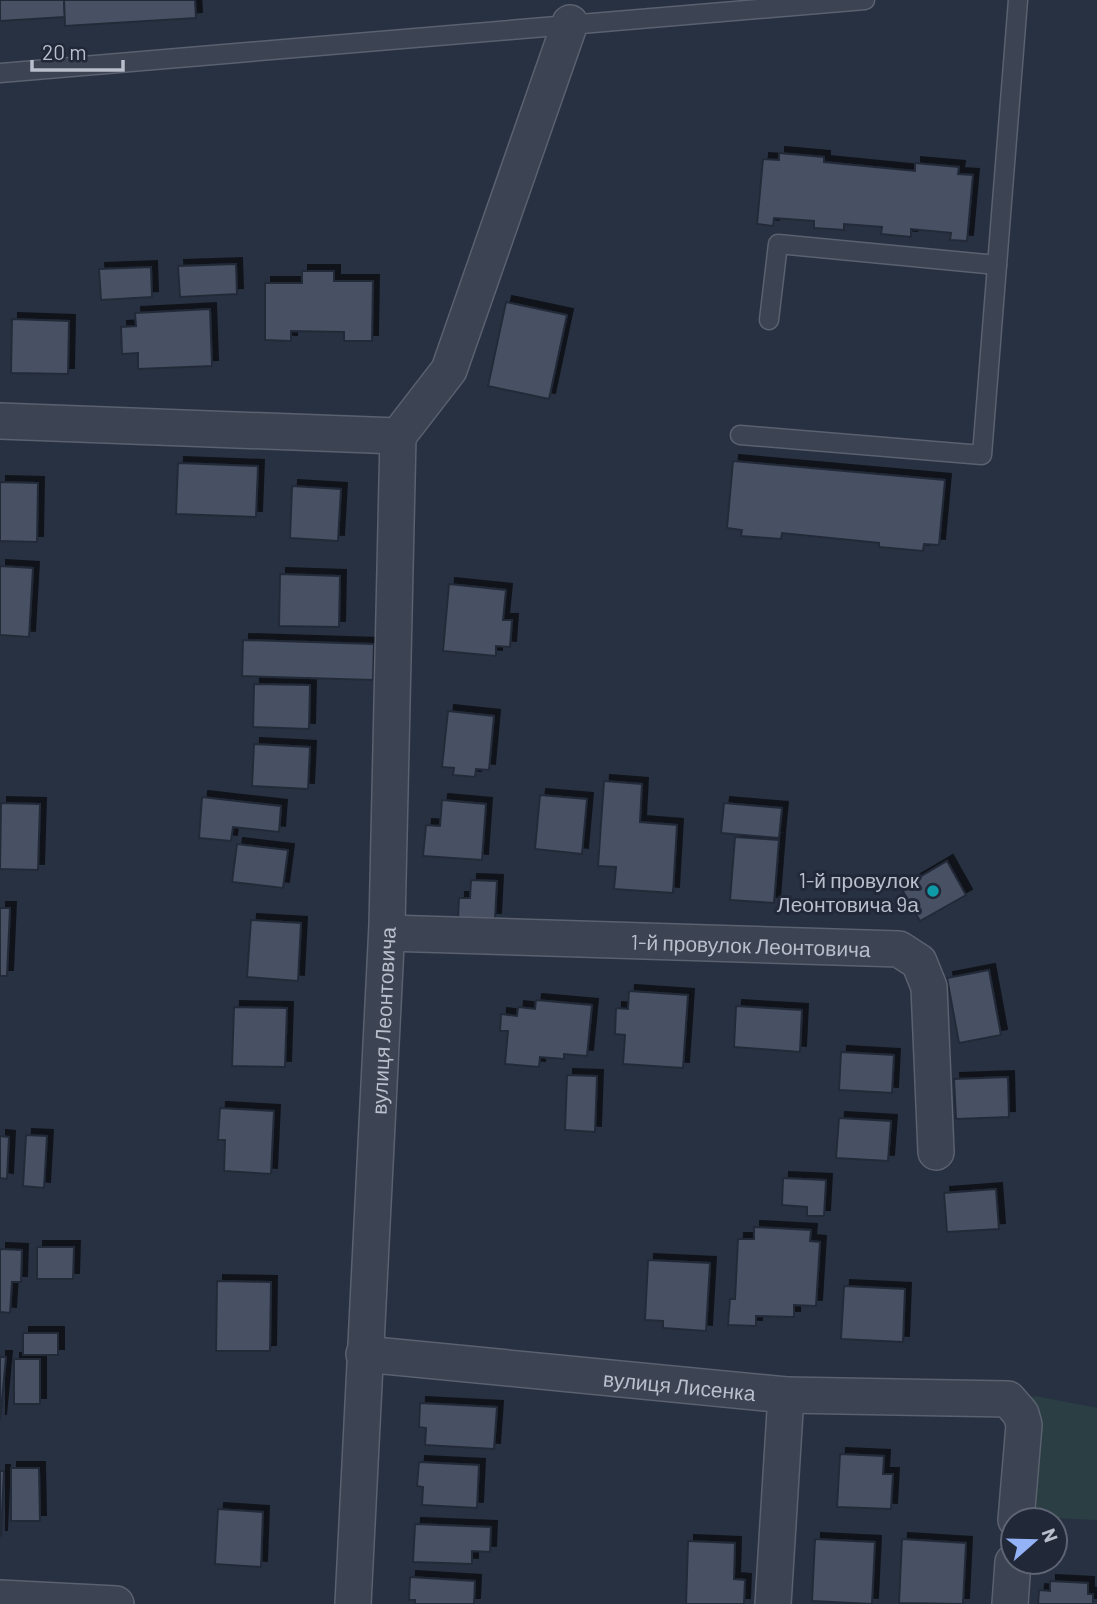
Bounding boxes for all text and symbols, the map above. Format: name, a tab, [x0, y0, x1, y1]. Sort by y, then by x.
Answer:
scale bar	[32, 28, 122, 72]
text: 20 m	[42, 39, 87, 64]
place label: 1-й провулок Леонтовича 9а	[777, 867, 920, 916]
marker: 1-й провулок Леонтовича 9а	[925, 883, 941, 899]
street label: вулиця Леонтовича	[365, 926, 399, 1115]
street label: 1-й провулок Леонтовича	[630, 928, 871, 961]
street label: вулиця Лисенка	[602, 1365, 757, 1405]
north arrow	[999, 1506, 1069, 1576]
text: N	[1037, 1525, 1063, 1545]

